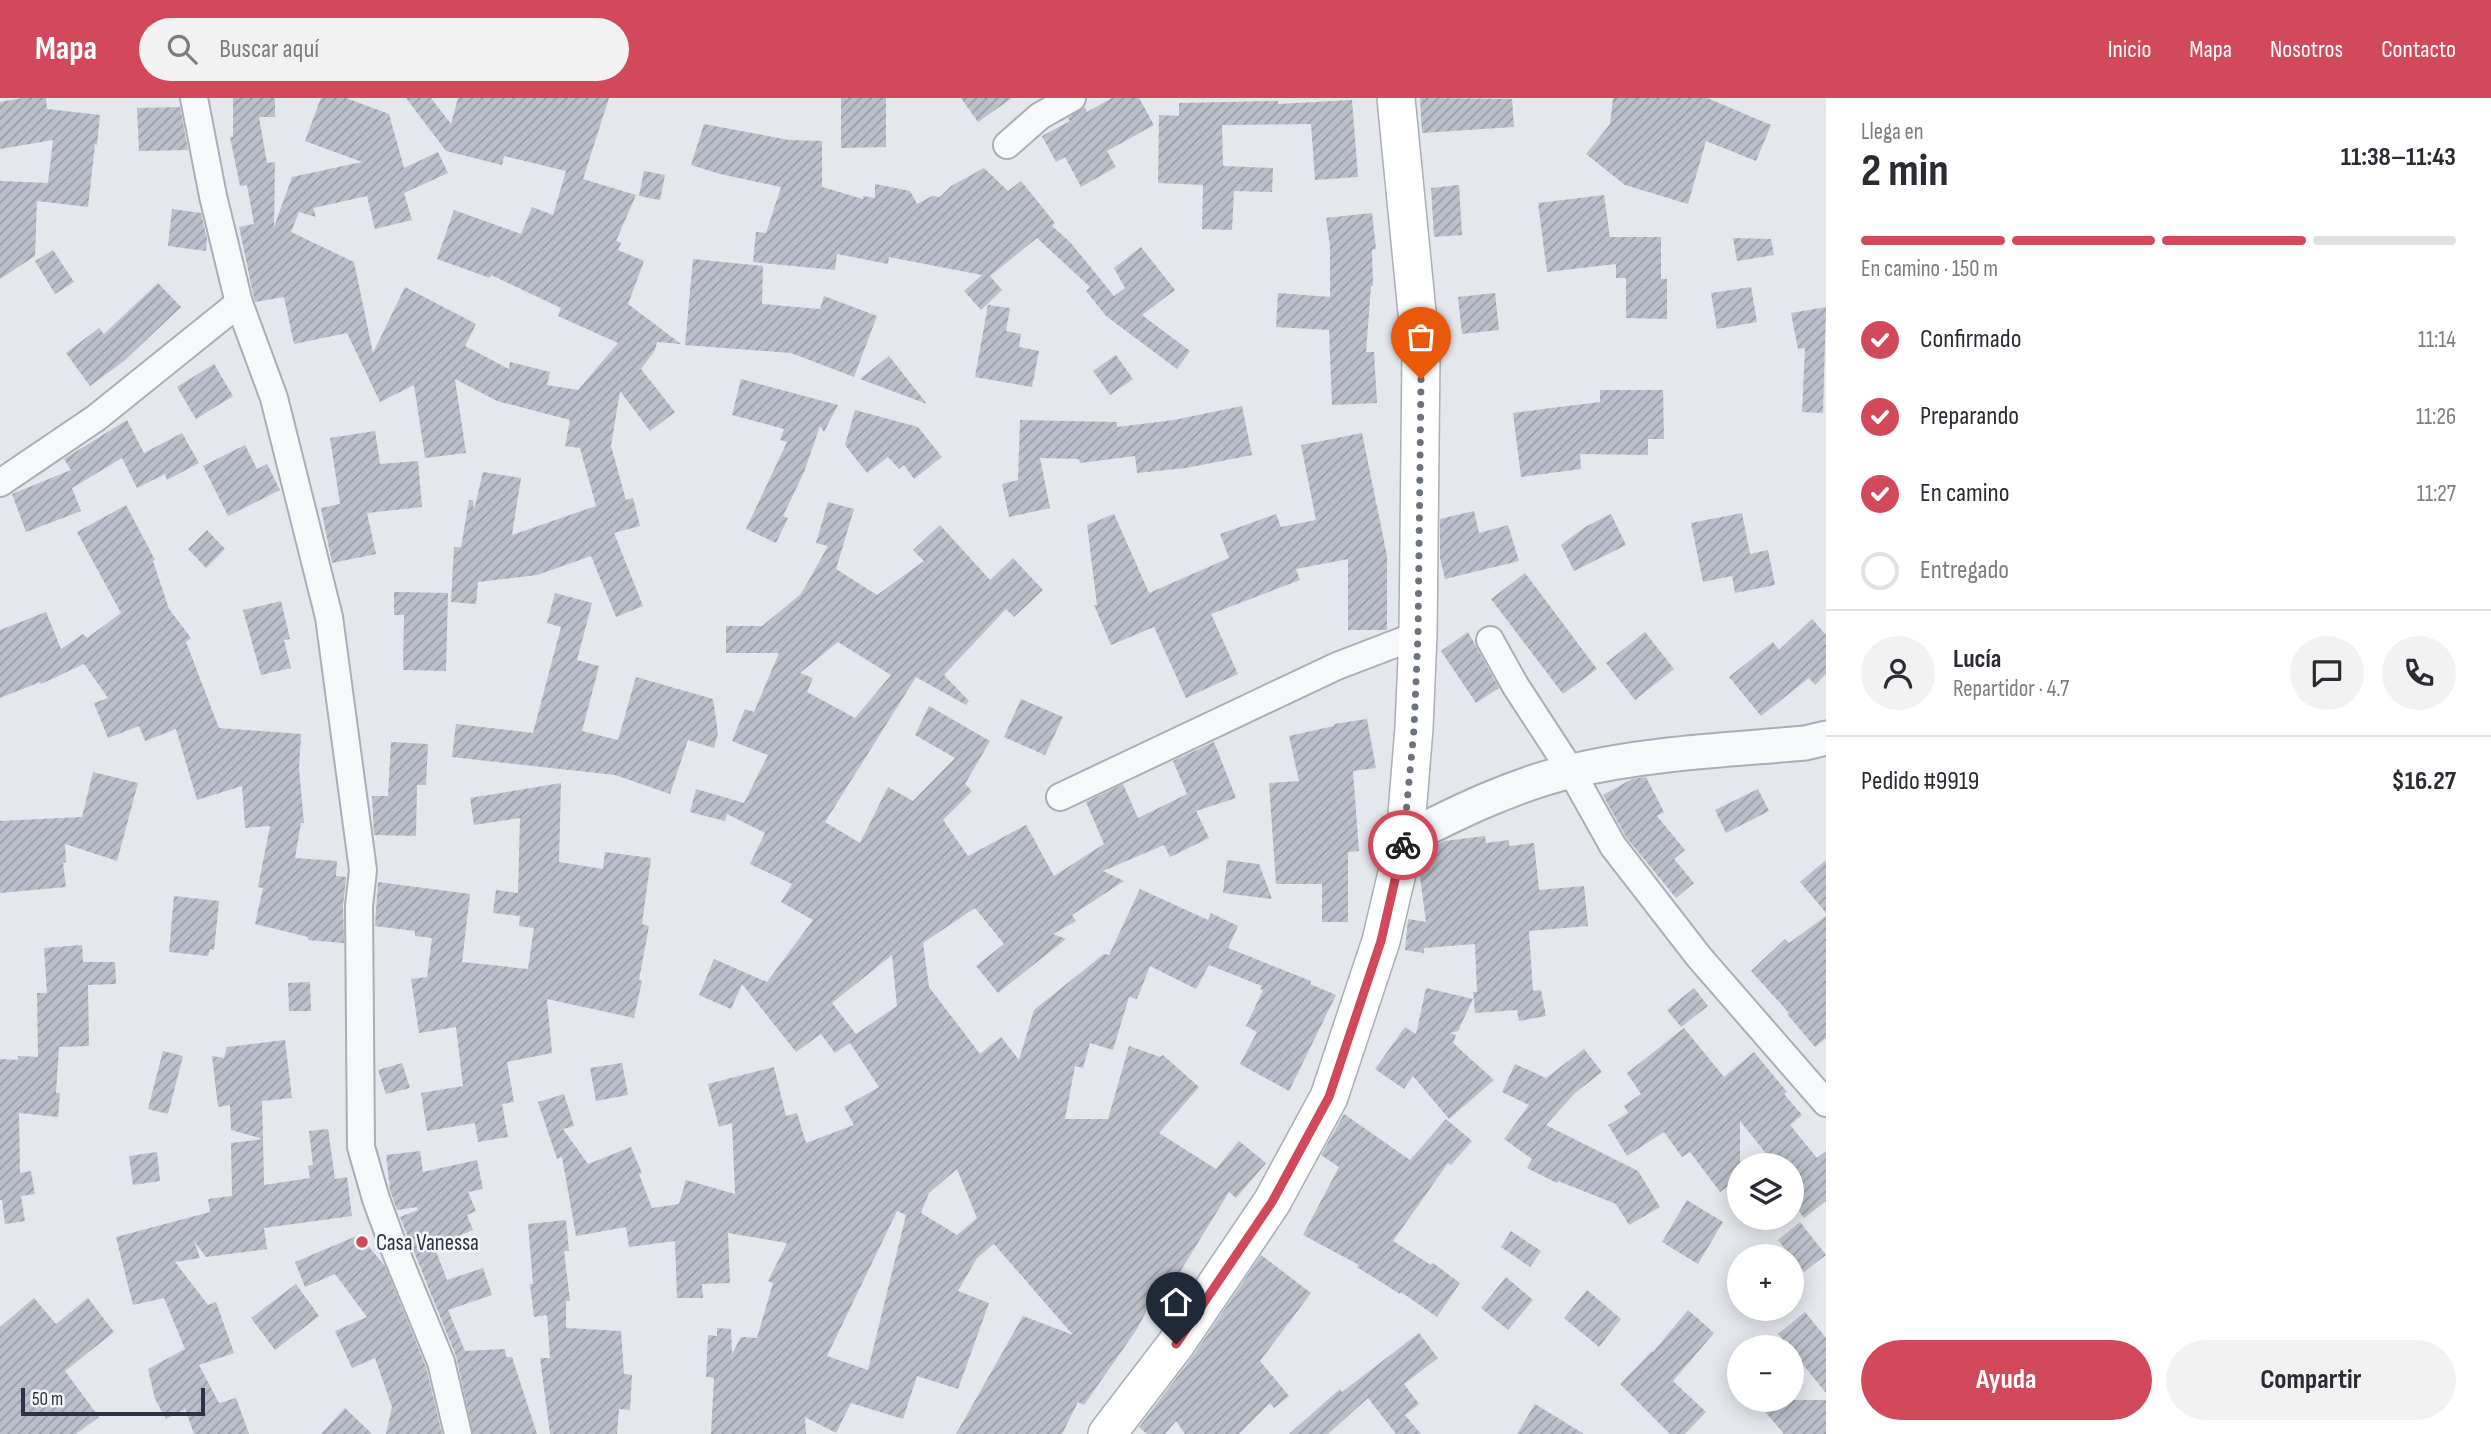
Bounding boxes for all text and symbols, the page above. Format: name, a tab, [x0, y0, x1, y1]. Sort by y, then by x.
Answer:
search box	[139, 18, 629, 81]
text: Mapa	[35, 29, 97, 69]
icon: search	[163, 30, 201, 68]
text: Buscar aquí	[219, 34, 319, 65]
text: Inicio	[2108, 35, 2151, 64]
text: Mapa	[2189, 35, 2232, 64]
text: Nosotros	[2270, 35, 2343, 64]
text: Contacto	[2381, 35, 2456, 64]
text: Llega en	[1861, 118, 1924, 146]
text: 11:38–11:43	[2341, 142, 2456, 173]
text: 2 min	[1861, 144, 1949, 199]
text: En camino · 150 m	[1861, 255, 1998, 283]
pin	[1391, 307, 1451, 379]
icon: bag	[1402, 318, 1440, 356]
icon: check	[1861, 321, 1899, 359]
text: Confirmado	[1920, 324, 2021, 355]
text: 11:14	[2418, 326, 2456, 354]
icon: check	[1861, 398, 1899, 436]
text: Preparando	[1920, 401, 2019, 432]
text: 11:26	[2416, 403, 2456, 431]
icon: check	[1861, 475, 1899, 513]
text: En camino	[1920, 478, 2010, 509]
text: 11:27	[2417, 480, 2456, 508]
text: Entregado	[1920, 555, 2009, 586]
button: person	[1861, 636, 1935, 710]
button: chat	[2290, 636, 2364, 710]
button: phone	[2382, 636, 2456, 710]
text: Lucía	[1953, 644, 2001, 675]
text: Repartidor · 4.7	[1953, 675, 2069, 703]
text: Pedido #9919	[1861, 766, 1979, 797]
text: $16.27	[2391, 766, 2456, 797]
courier	[1368, 810, 1438, 880]
icon: bike	[1384, 826, 1422, 864]
map controls	[1727, 1153, 1804, 1412]
button: layers	[1727, 1153, 1804, 1230]
place label: Casa Vanessa	[376, 1229, 479, 1257]
marker: Casa Vanessa	[354, 1234, 370, 1250]
button: +	[1727, 1244, 1804, 1321]
pin	[1146, 1272, 1206, 1344]
icon: home	[1157, 1283, 1195, 1321]
button: −	[1727, 1335, 1804, 1412]
button: Ayuda	[1861, 1340, 2152, 1420]
button: Compartir	[2166, 1340, 2456, 1420]
scale bar	[21, 1385, 205, 1417]
text: 50 m	[32, 1388, 63, 1411]

